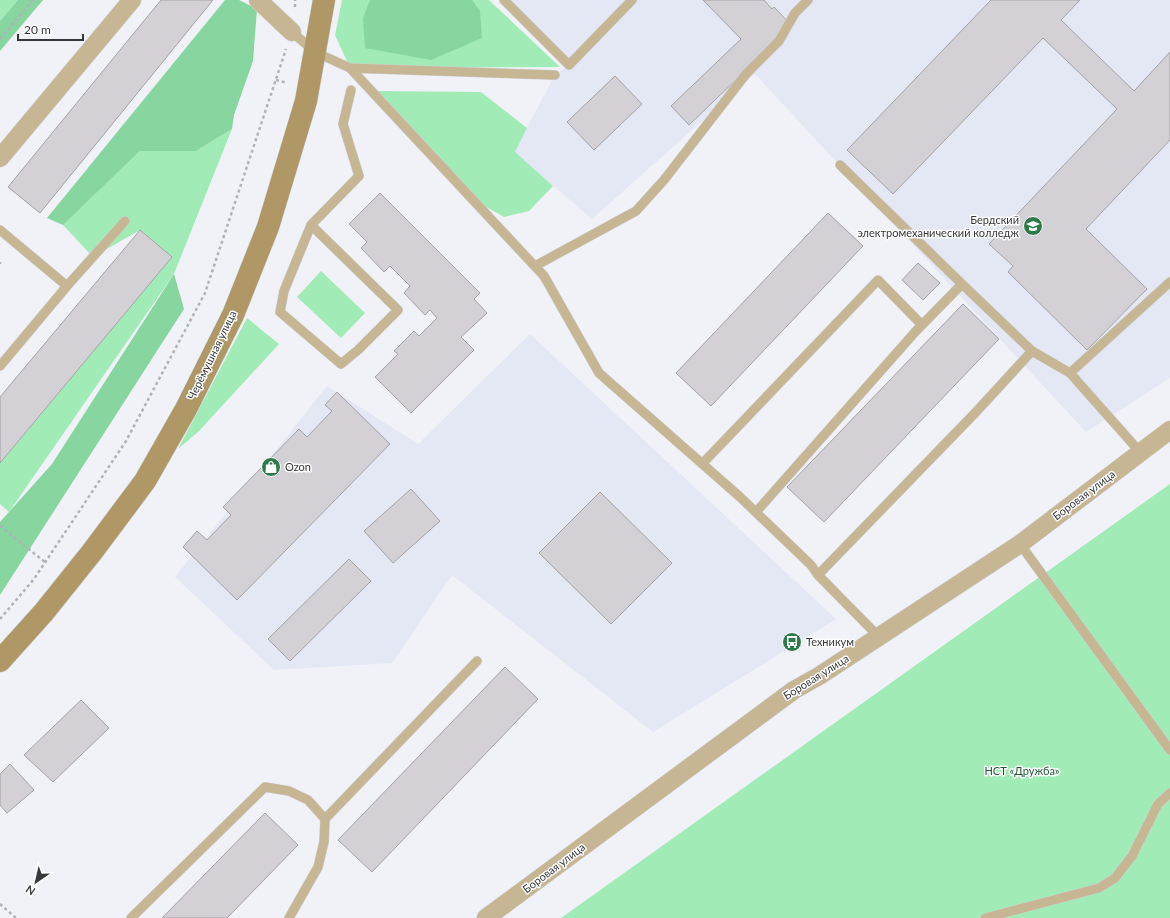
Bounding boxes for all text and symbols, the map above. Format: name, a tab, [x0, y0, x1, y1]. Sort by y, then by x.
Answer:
scale bar	[18, 16, 83, 42]
text: 20 m	[24, 22, 51, 37]
place label: Бердский электромеханический колледж	[857, 213, 1019, 239]
school or university icon: Бердский электромеханический колледж	[1022, 215, 1044, 237]
street label: Черёмушная улица	[184, 308, 239, 401]
shop icon: Ozon	[260, 456, 282, 478]
place label: Ozon	[285, 460, 311, 473]
street label: Боровая улица	[1050, 467, 1117, 522]
bus stop icon: Техникум	[781, 631, 803, 653]
place label: Техникум	[806, 635, 854, 648]
street label: Боровая улица	[781, 651, 851, 702]
park label: НСТ «Дружба»	[984, 764, 1060, 777]
street label: Боровая улица	[520, 840, 587, 895]
north arrow	[16, 862, 56, 902]
text: N	[23, 883, 37, 898]

